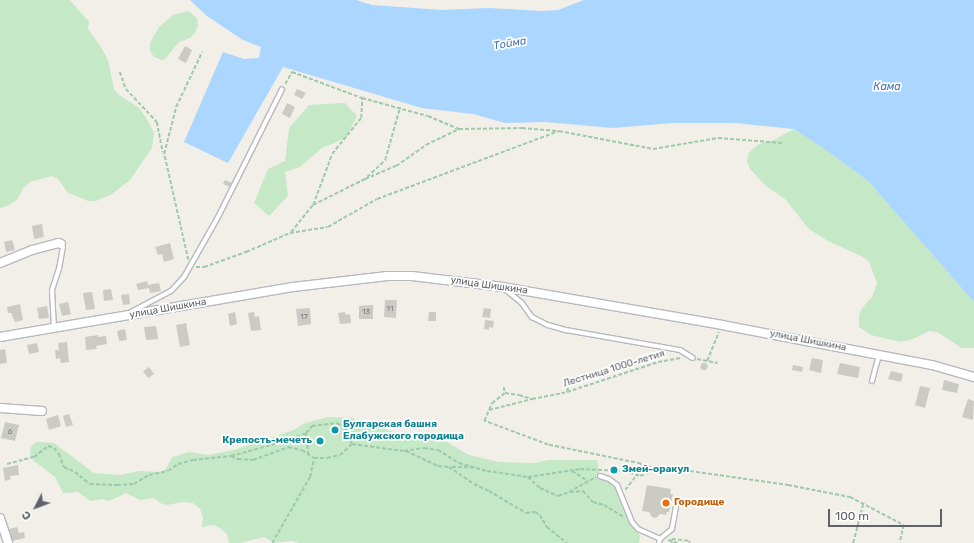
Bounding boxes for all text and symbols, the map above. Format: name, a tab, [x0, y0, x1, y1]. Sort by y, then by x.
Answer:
water label: Тойма	[493, 35, 527, 53]
water label: Кама	[873, 80, 901, 94]
street label: улица Шишкина	[450, 275, 528, 297]
street label: улица Шишкина	[129, 296, 207, 322]
house number: 11	[387, 304, 393, 314]
house number: 13	[362, 307, 370, 317]
house number: 17	[300, 312, 308, 322]
street label: улица Шишкина	[769, 328, 847, 354]
street label: Лестница 1000-летия	[562, 348, 666, 390]
place label: Булгарская башня Елабужского городища	[343, 418, 464, 442]
marker: Булгарская башня Елабужского городища	[330, 425, 340, 435]
house number: 6	[8, 427, 12, 437]
place label: Крепость-мечеть	[222, 435, 312, 447]
marker: Крепость-мечеть	[315, 436, 325, 446]
place label: Змей-оракул	[622, 464, 689, 476]
marker: Змей-оракул	[609, 465, 619, 475]
north arrow	[16, 487, 56, 527]
place label: Городище	[674, 497, 724, 509]
marker: Городище	[661, 498, 671, 508]
scale bar	[830, 501, 944, 527]
text: С	[19, 508, 34, 523]
text: 100 m	[835, 509, 869, 523]

